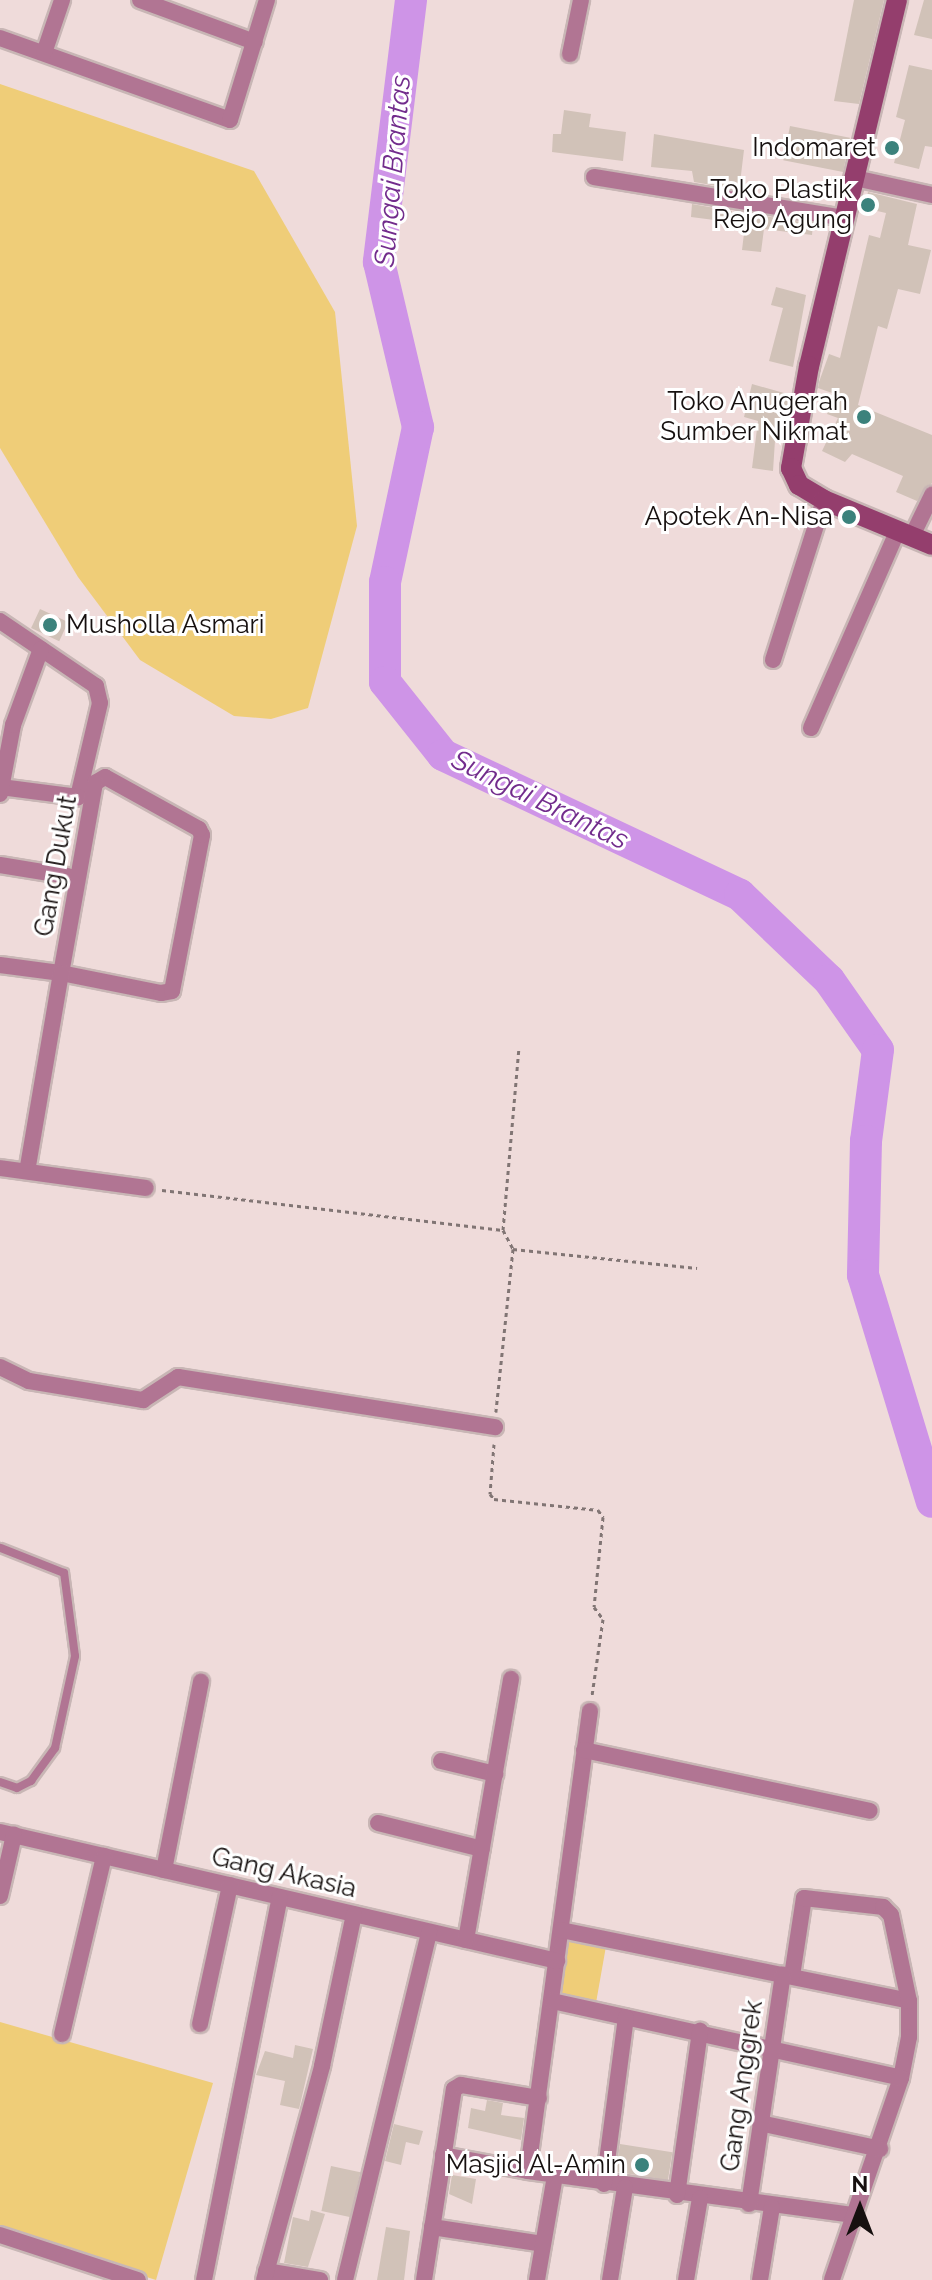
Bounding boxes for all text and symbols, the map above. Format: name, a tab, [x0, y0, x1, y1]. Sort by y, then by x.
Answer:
water label: Sungai Brantas	[368, 74, 418, 268]
place label: Indomaret	[752, 132, 876, 164]
marker: Indomaret	[883, 139, 901, 157]
place label: Toko Plastik Rejo Agung	[710, 174, 852, 236]
marker: Toko Plastik Rejo Agung	[859, 196, 877, 214]
place label: Toko Anugerah Sumber Nikmat	[660, 386, 848, 448]
marker: Toko Anugerah Sumber Nikmat	[855, 408, 873, 426]
place label: Apotek An-Nisa	[644, 501, 833, 533]
marker: Apotek An-Nisa	[840, 508, 858, 526]
place label: Musholla Asmari	[66, 609, 265, 641]
marker: Musholla Asmari	[41, 616, 59, 634]
water label: Sungai Brantas	[446, 743, 634, 857]
street label: Gang Dukut	[28, 793, 84, 939]
street label: Gang Akasia	[208, 1841, 360, 1905]
street label: Gang Anggrek	[714, 1998, 770, 2174]
place label: Masjid Al-Amin	[445, 2149, 626, 2181]
marker: Masjid Al-Amin	[633, 2156, 651, 2174]
north arrow	[820, 2168, 900, 2248]
text: N	[852, 2171, 868, 2197]

